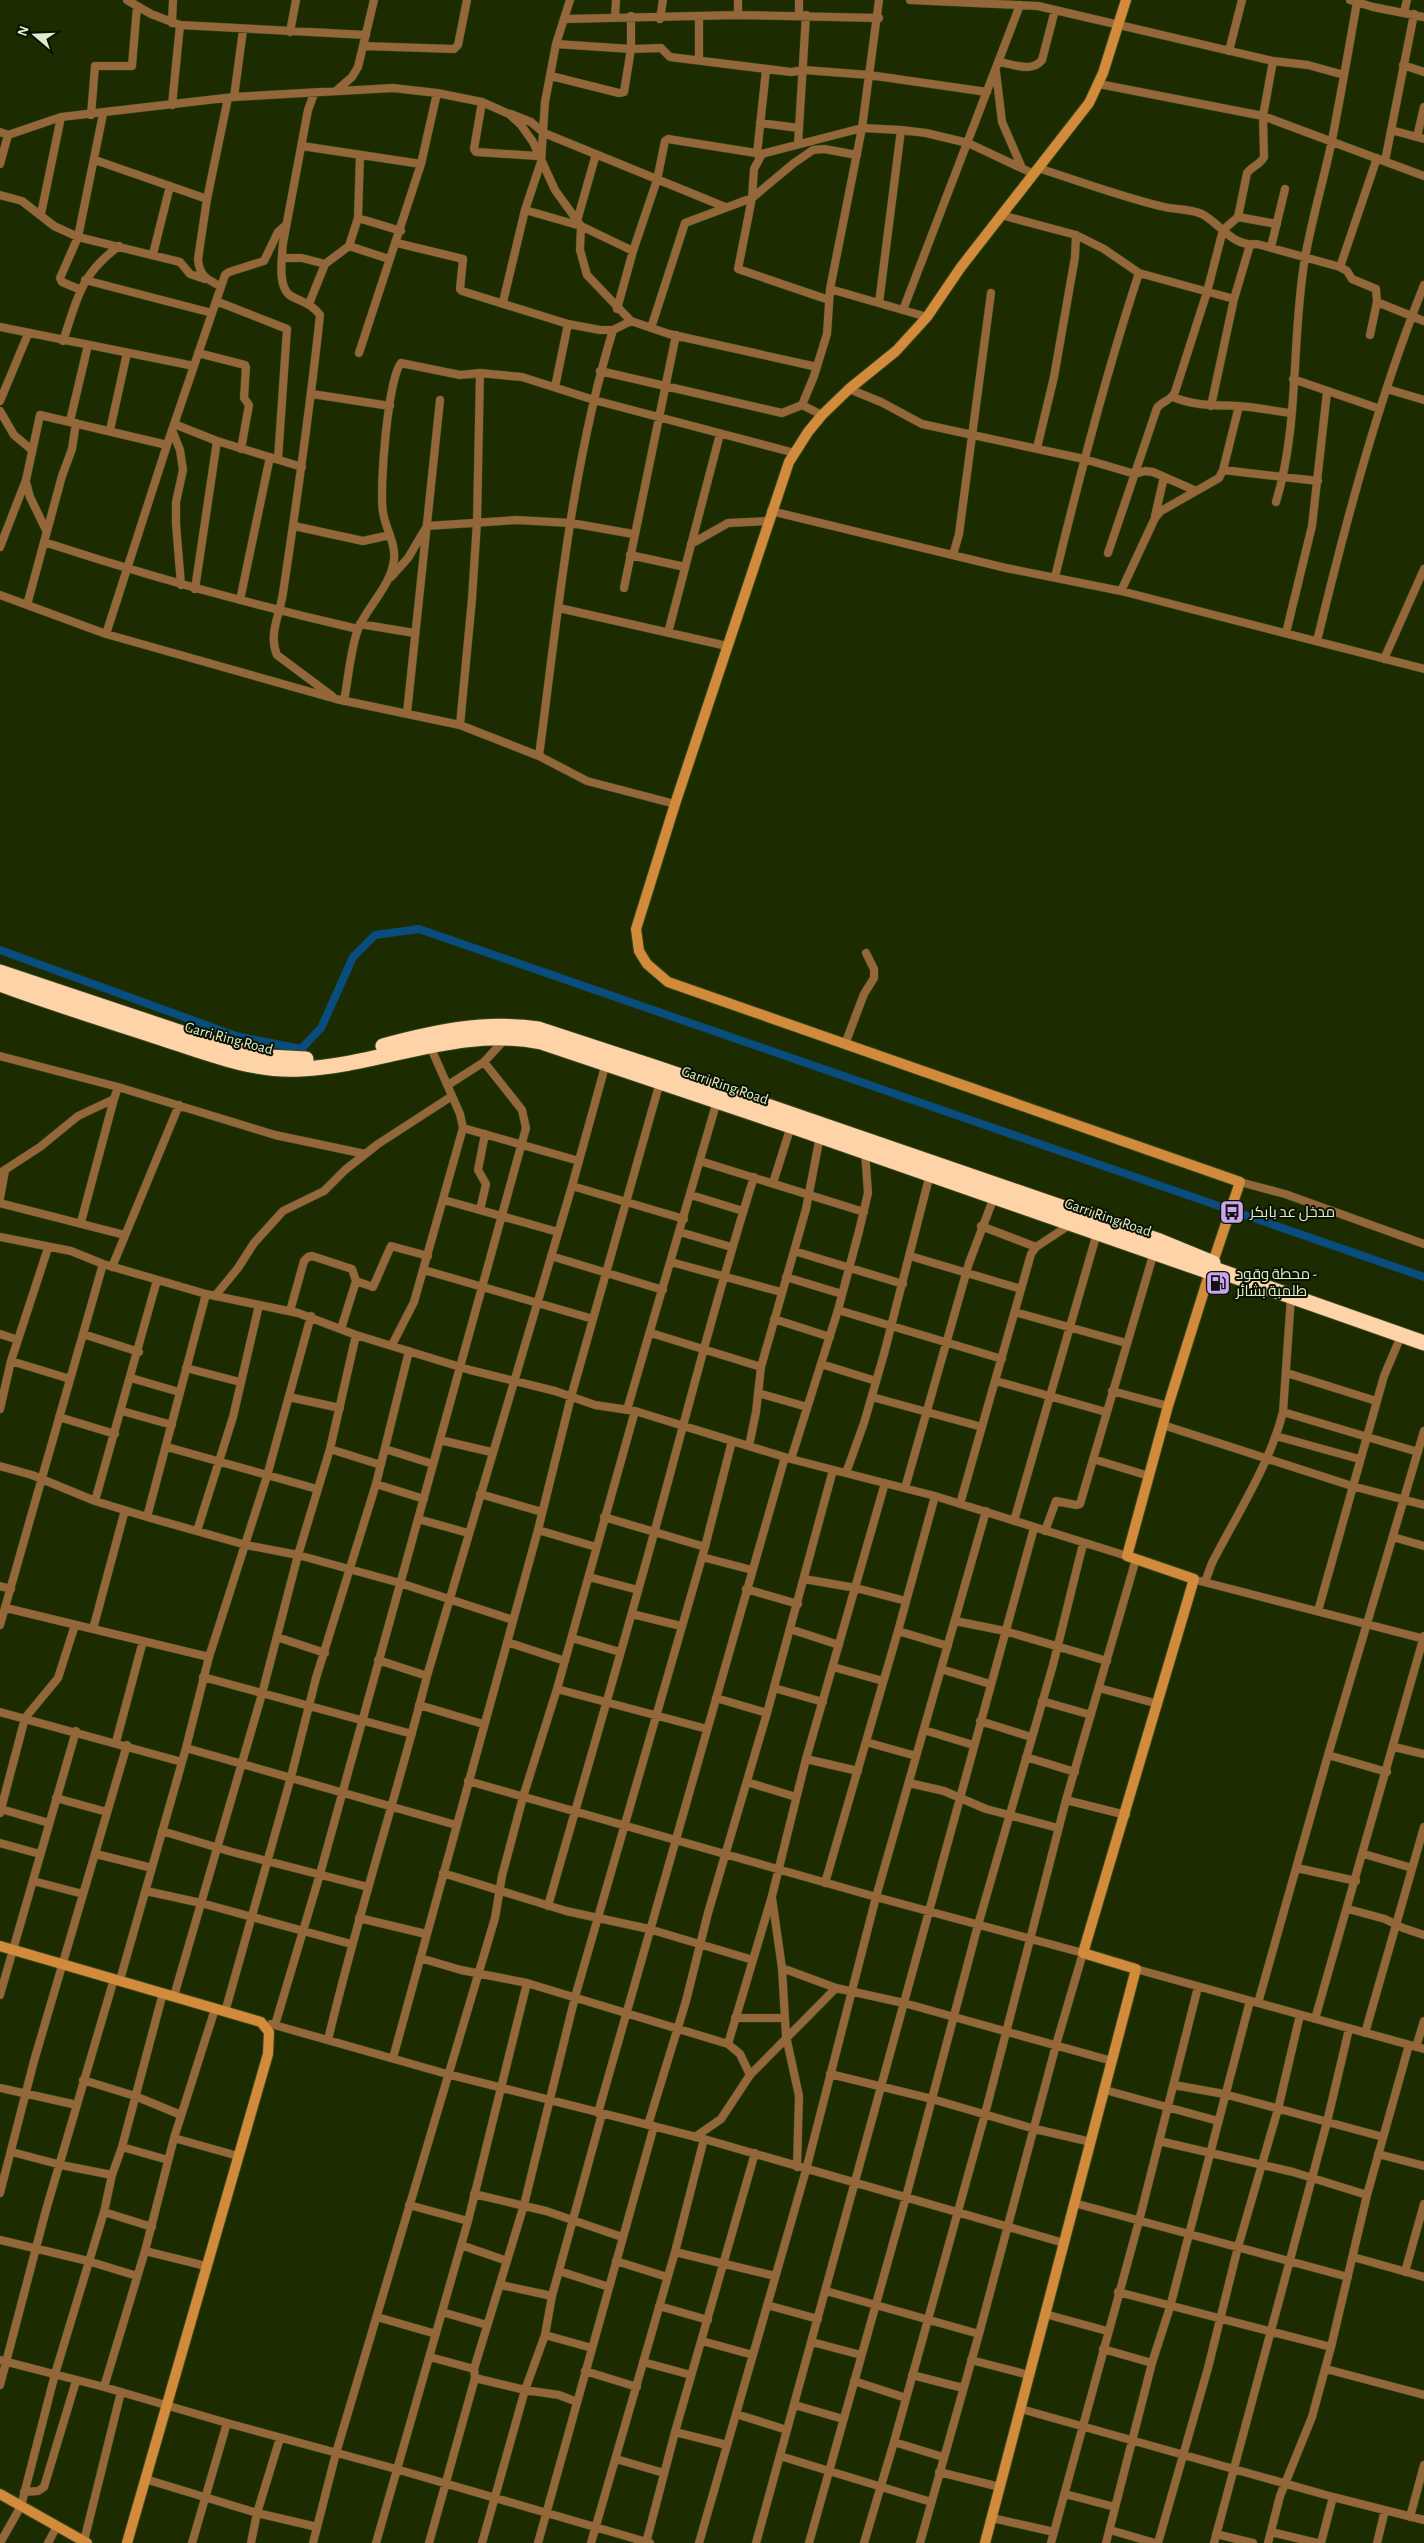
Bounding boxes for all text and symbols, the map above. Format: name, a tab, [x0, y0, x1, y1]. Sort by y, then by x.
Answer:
north arrow	[10, 10, 60, 60]
text: N	[15, 24, 32, 38]
street label: Garri Ring Road	[183, 1019, 275, 1058]
street label: Garri Ring Road	[679, 1064, 770, 1107]
street label: Garri Ring Road	[1062, 1196, 1153, 1239]
bus stop icon: مدخل عد بابكر	[1219, 1199, 1245, 1225]
place label: مدخل عد بابكر	[1249, 1205, 1335, 1222]
place label: محطة وقود - طلمبة بشائر	[1235, 1267, 1318, 1300]
fuel station icon: محطة وقود - طلمبة بشائر	[1205, 1270, 1231, 1296]

